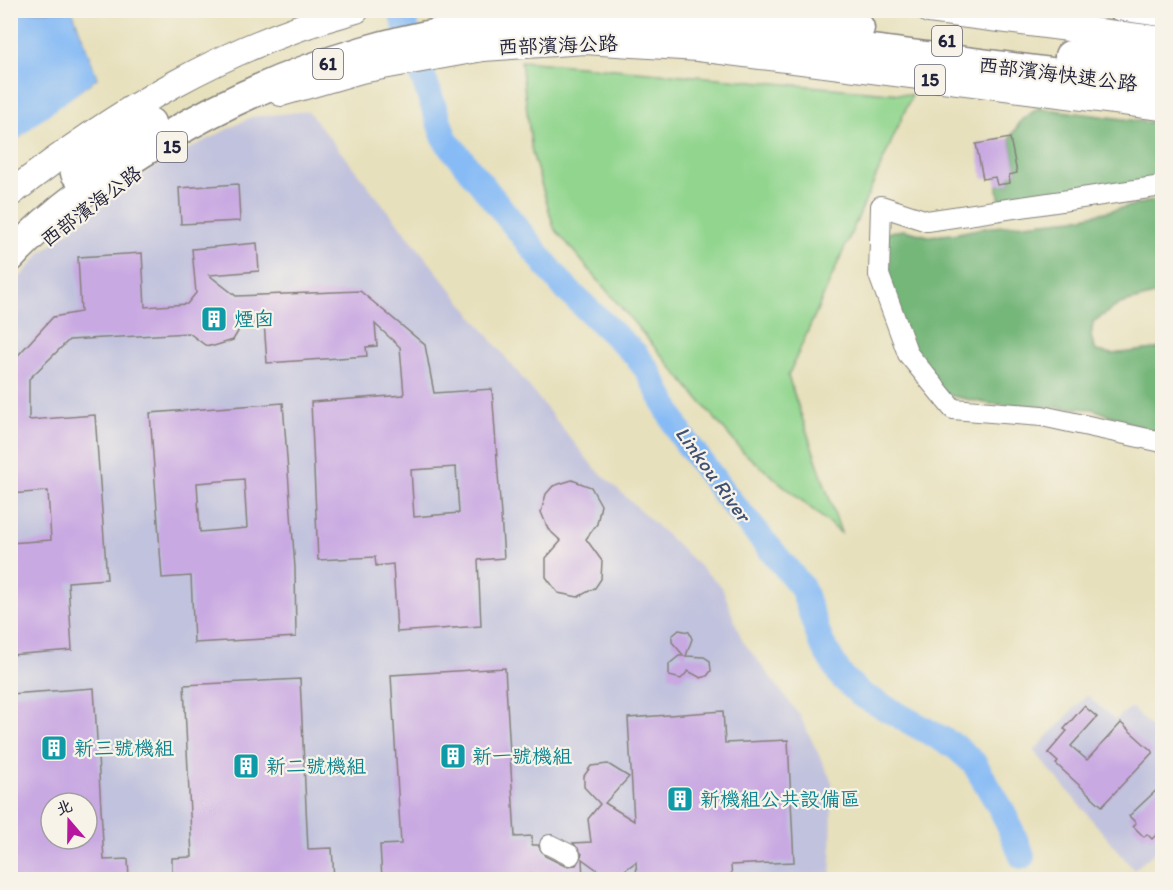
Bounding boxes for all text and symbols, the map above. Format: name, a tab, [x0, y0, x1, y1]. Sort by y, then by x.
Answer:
road number: 61	[932, 26, 962, 56]
street label: 西部濱海公路	[498, 31, 619, 59]
road number: 61	[313, 49, 343, 79]
street label: 西部濱海快速公路	[977, 52, 1140, 96]
road number: 15	[915, 65, 945, 95]
road number: 15	[157, 132, 187, 162]
street label: 西部濱海公路	[36, 160, 147, 252]
building icon: 煙囪	[199, 304, 229, 334]
place label: 煙囪	[234, 307, 274, 331]
water label: Linkou River	[670, 421, 758, 528]
building icon: 新三號機組	[39, 733, 69, 763]
place label: 新三號機組	[74, 736, 174, 760]
building icon: 新一號機組	[438, 741, 468, 771]
place label: 新一號機組	[472, 744, 572, 768]
building icon: 新二號機組	[231, 751, 261, 781]
place label: 新二號機組	[266, 754, 366, 778]
building icon: 新機組公共設備區	[665, 784, 695, 814]
place label: 新機組公共設備區	[700, 787, 860, 811]
north arrow	[39, 791, 99, 851]
text: 北	[53, 796, 75, 819]

